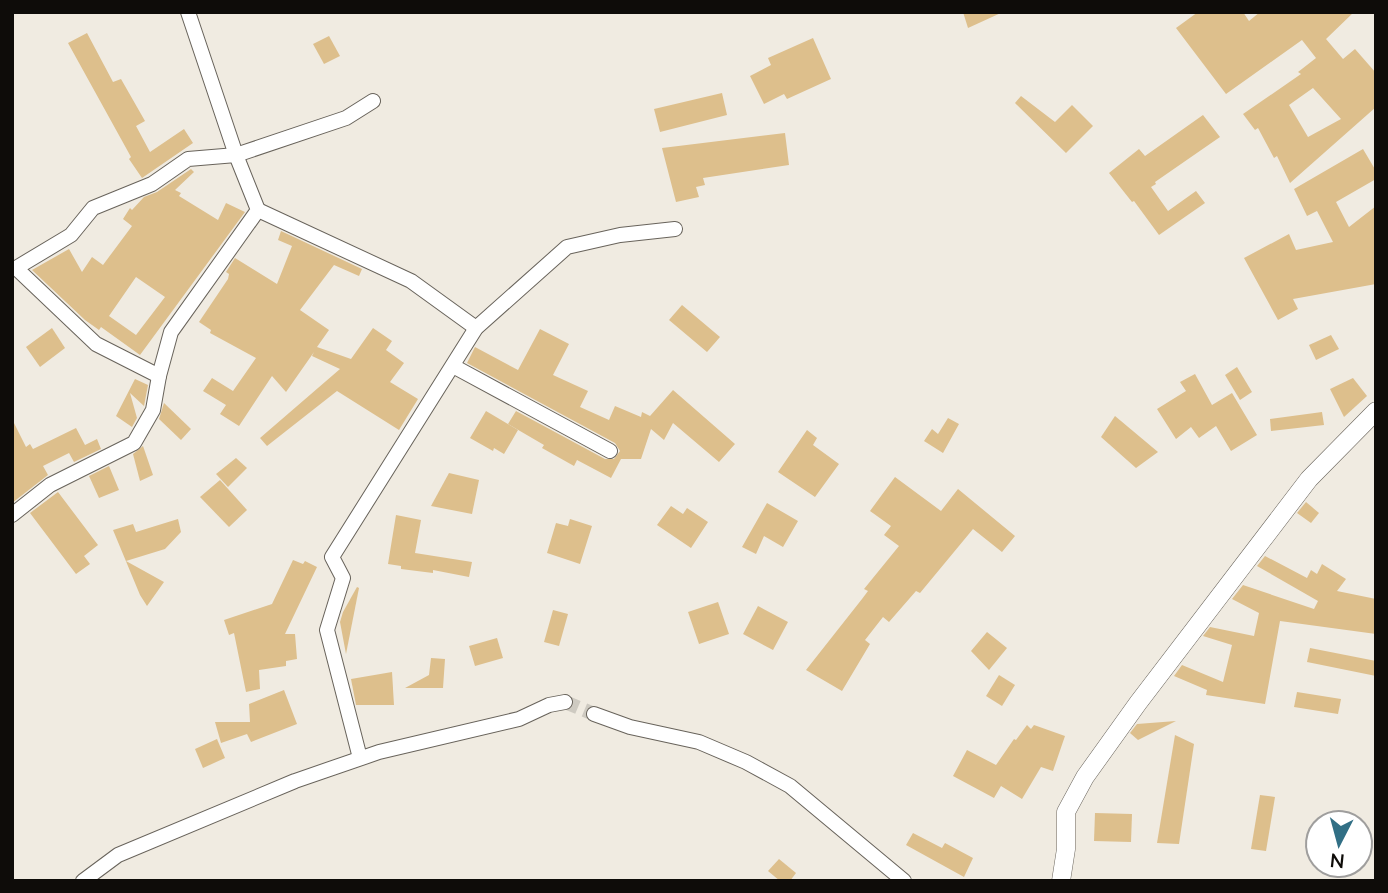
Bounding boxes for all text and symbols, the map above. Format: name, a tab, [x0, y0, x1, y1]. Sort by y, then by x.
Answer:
north arrow	[1304, 809, 1374, 879]
text: N	[1329, 849, 1346, 874]

